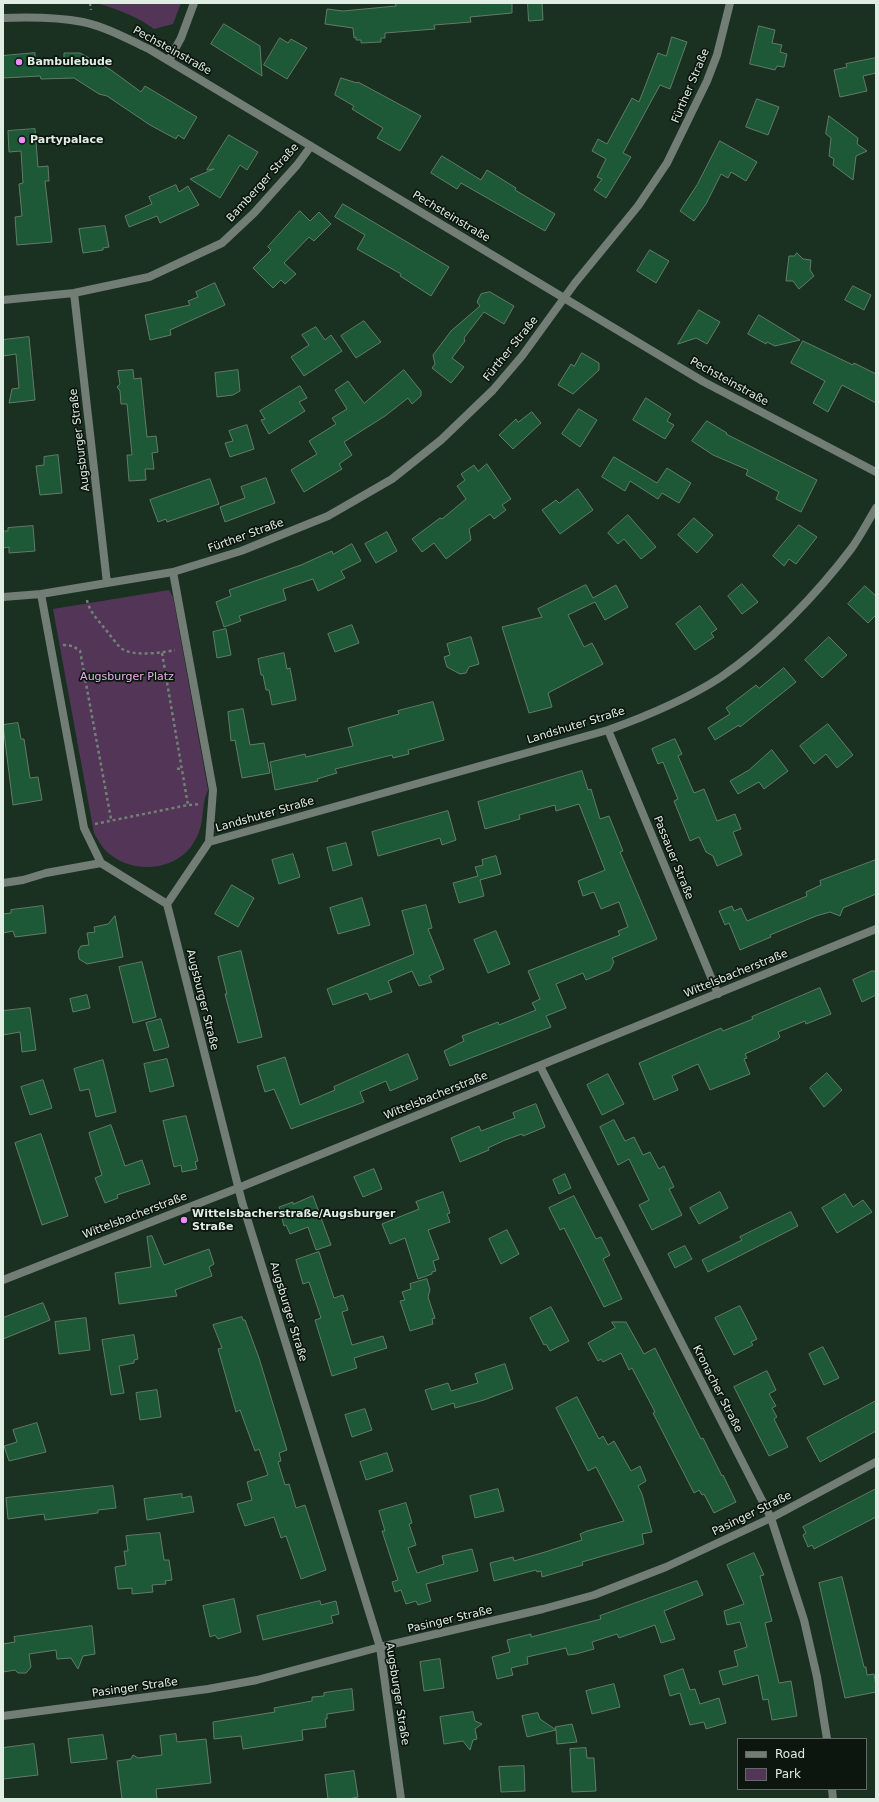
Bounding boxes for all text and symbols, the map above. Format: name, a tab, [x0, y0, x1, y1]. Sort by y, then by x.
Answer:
street label: Pechsteinstraße	[130, 24, 214, 78]
street label: Fürther Straße	[669, 47, 713, 125]
place label: Bambulebude	[27, 55, 112, 69]
marker: Bambulebude	[14, 57, 24, 67]
place label: Partypalace	[30, 133, 104, 147]
marker: Partypalace	[17, 135, 27, 145]
street label: Bamberger Straße	[224, 141, 302, 225]
street label: Pechsteinstraße	[410, 189, 492, 245]
street label: Fürther Straße	[481, 314, 541, 384]
street label: Pechsteinstraße	[687, 355, 771, 409]
street label: Augsburger Straße	[67, 388, 93, 492]
street label: Fürther Straße	[206, 516, 286, 556]
park label: Augsburger Platz	[80, 670, 174, 684]
street label: Landshuter Straße	[525, 705, 627, 747]
street label: Landshuter Straße	[214, 795, 316, 835]
street label: Passauer Straße	[650, 814, 696, 902]
street label: Wittelsbacherstraße	[682, 947, 790, 1001]
street label: Augsburger Straße	[183, 948, 221, 1052]
street label: Wittelsbacherstraße	[382, 1069, 490, 1123]
street label: Wittelsbacherstraße	[81, 1190, 189, 1242]
place label: Wittelsbacherstraße/Augsburger Straße	[192, 1207, 395, 1233]
marker: Wittelsbacherstraße/Augsburger Straße	[179, 1215, 189, 1225]
street label: Augsburger Straße	[267, 1261, 309, 1363]
street label: Kronacher Straße	[689, 1343, 745, 1435]
street label: Pasinger Straße	[710, 1489, 794, 1539]
street label: Pasinger Straße	[406, 1604, 494, 1636]
street label: Augsburger Straße	[382, 1642, 412, 1746]
street label: Pasinger Straße	[91, 1675, 179, 1701]
legend	[737, 1738, 867, 1790]
text: Road	[775, 1747, 805, 1761]
text: Park	[775, 1767, 801, 1781]

